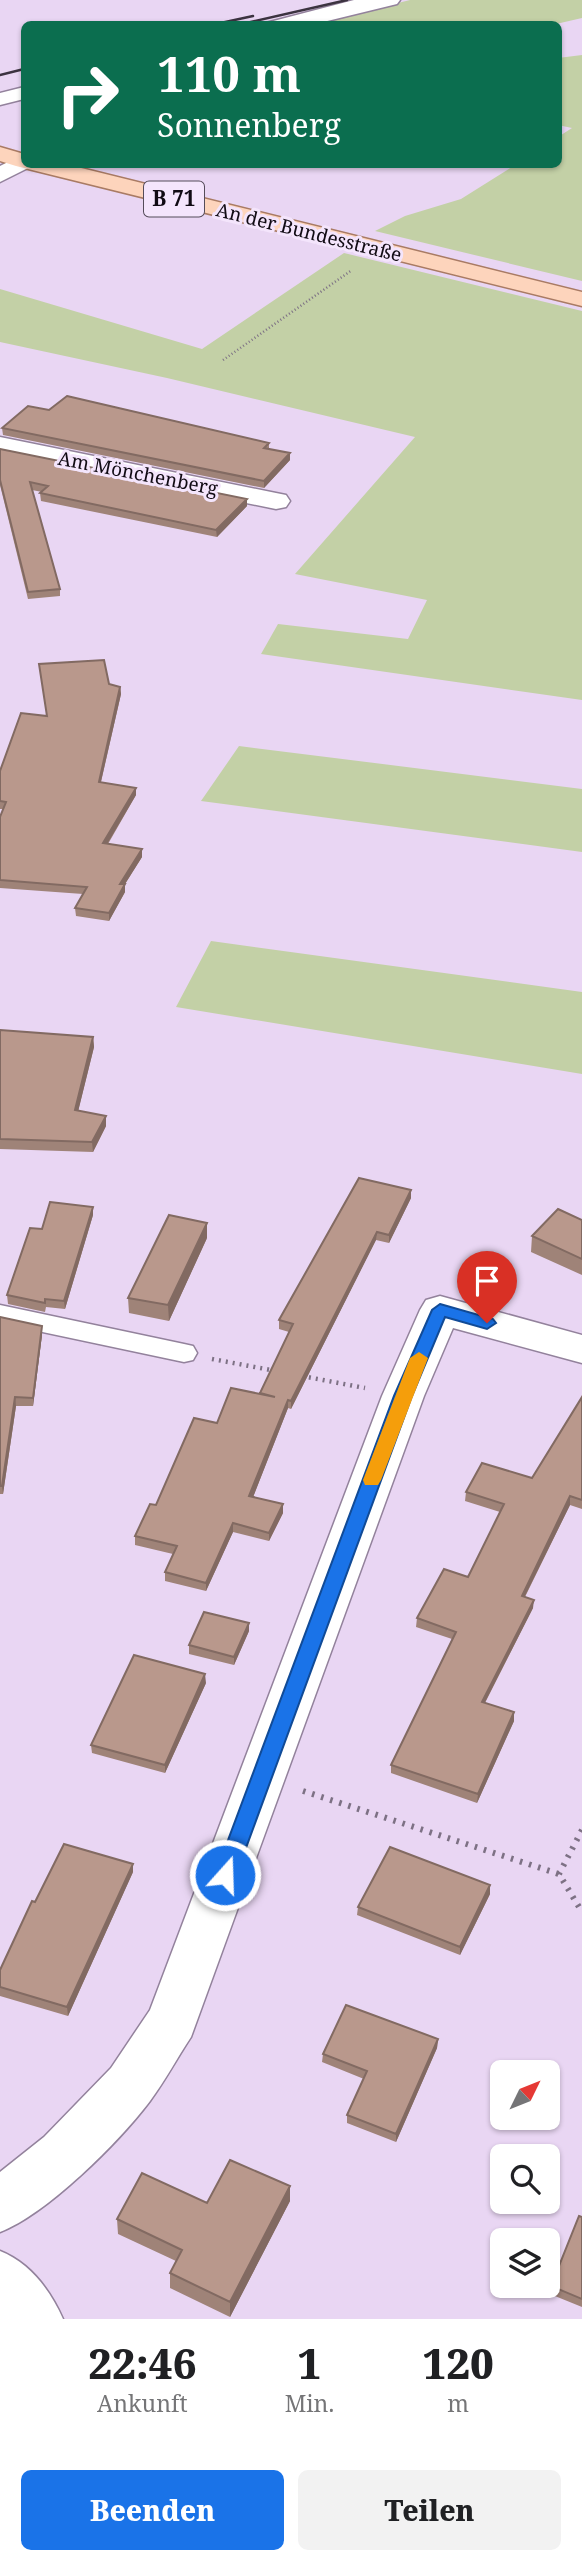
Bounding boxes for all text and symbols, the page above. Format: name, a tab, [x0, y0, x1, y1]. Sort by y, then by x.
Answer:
text: 110 m	[157, 40, 301, 106]
icon: right	[42, 49, 133, 140]
text: Sonnenberg	[157, 103, 341, 146]
road number: B 71	[144, 182, 204, 216]
street label: An der Bundesstraße	[213, 196, 405, 268]
street label: Am Mönchenberg	[56, 445, 220, 501]
pin	[457, 1251, 517, 1323]
icon: arrive	[468, 1262, 506, 1300]
position arrow	[188, 1838, 262, 1912]
north arrow	[490, 2060, 560, 2130]
map controls	[490, 2060, 560, 2298]
button: search	[490, 2144, 560, 2214]
button: layers	[490, 2228, 560, 2298]
text: 22:46	[88, 2334, 197, 2391]
text: 1	[298, 2334, 321, 2391]
text: 120	[422, 2334, 494, 2391]
text: Ankunft	[97, 2387, 188, 2419]
text: Min.	[285, 2387, 334, 2419]
text: m	[447, 2387, 469, 2419]
button: Beenden	[21, 2470, 284, 2550]
button: Teilen	[298, 2470, 561, 2550]

